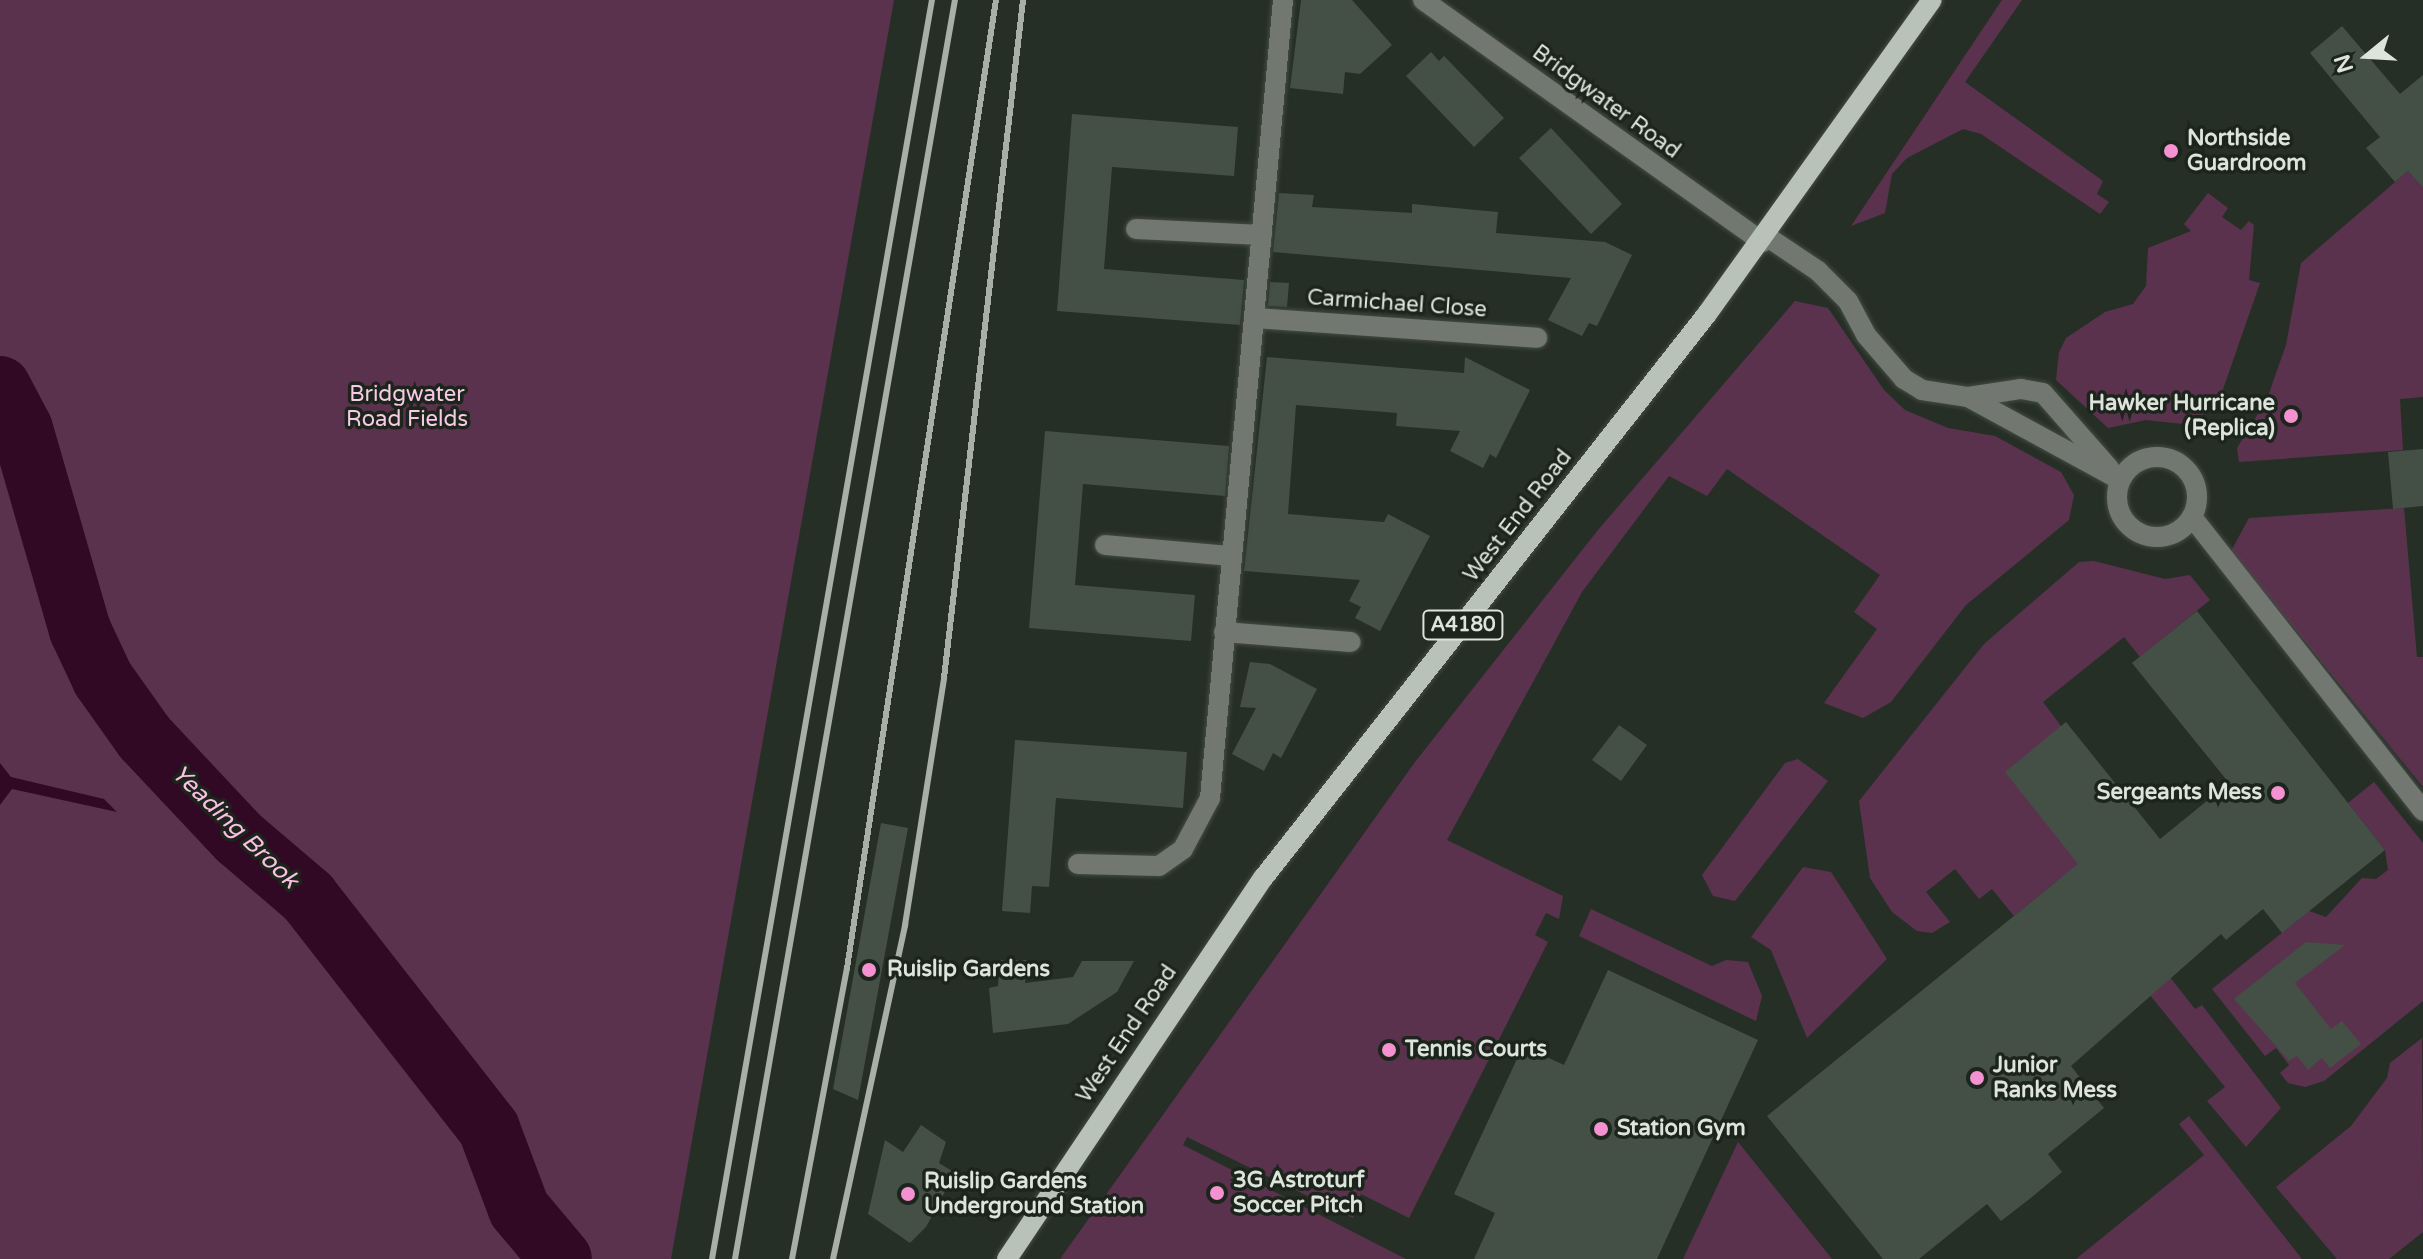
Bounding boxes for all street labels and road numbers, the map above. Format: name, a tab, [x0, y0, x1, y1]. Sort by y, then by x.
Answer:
street label: Bridgwater Road	[1527, 40, 1685, 164]
street label: Carmichael Close	[1306, 285, 1488, 323]
street label: West End Road	[1458, 445, 1578, 587]
road number: A4180	[1421, 609, 1505, 641]
street label: West End Road	[1071, 960, 1183, 1108]

